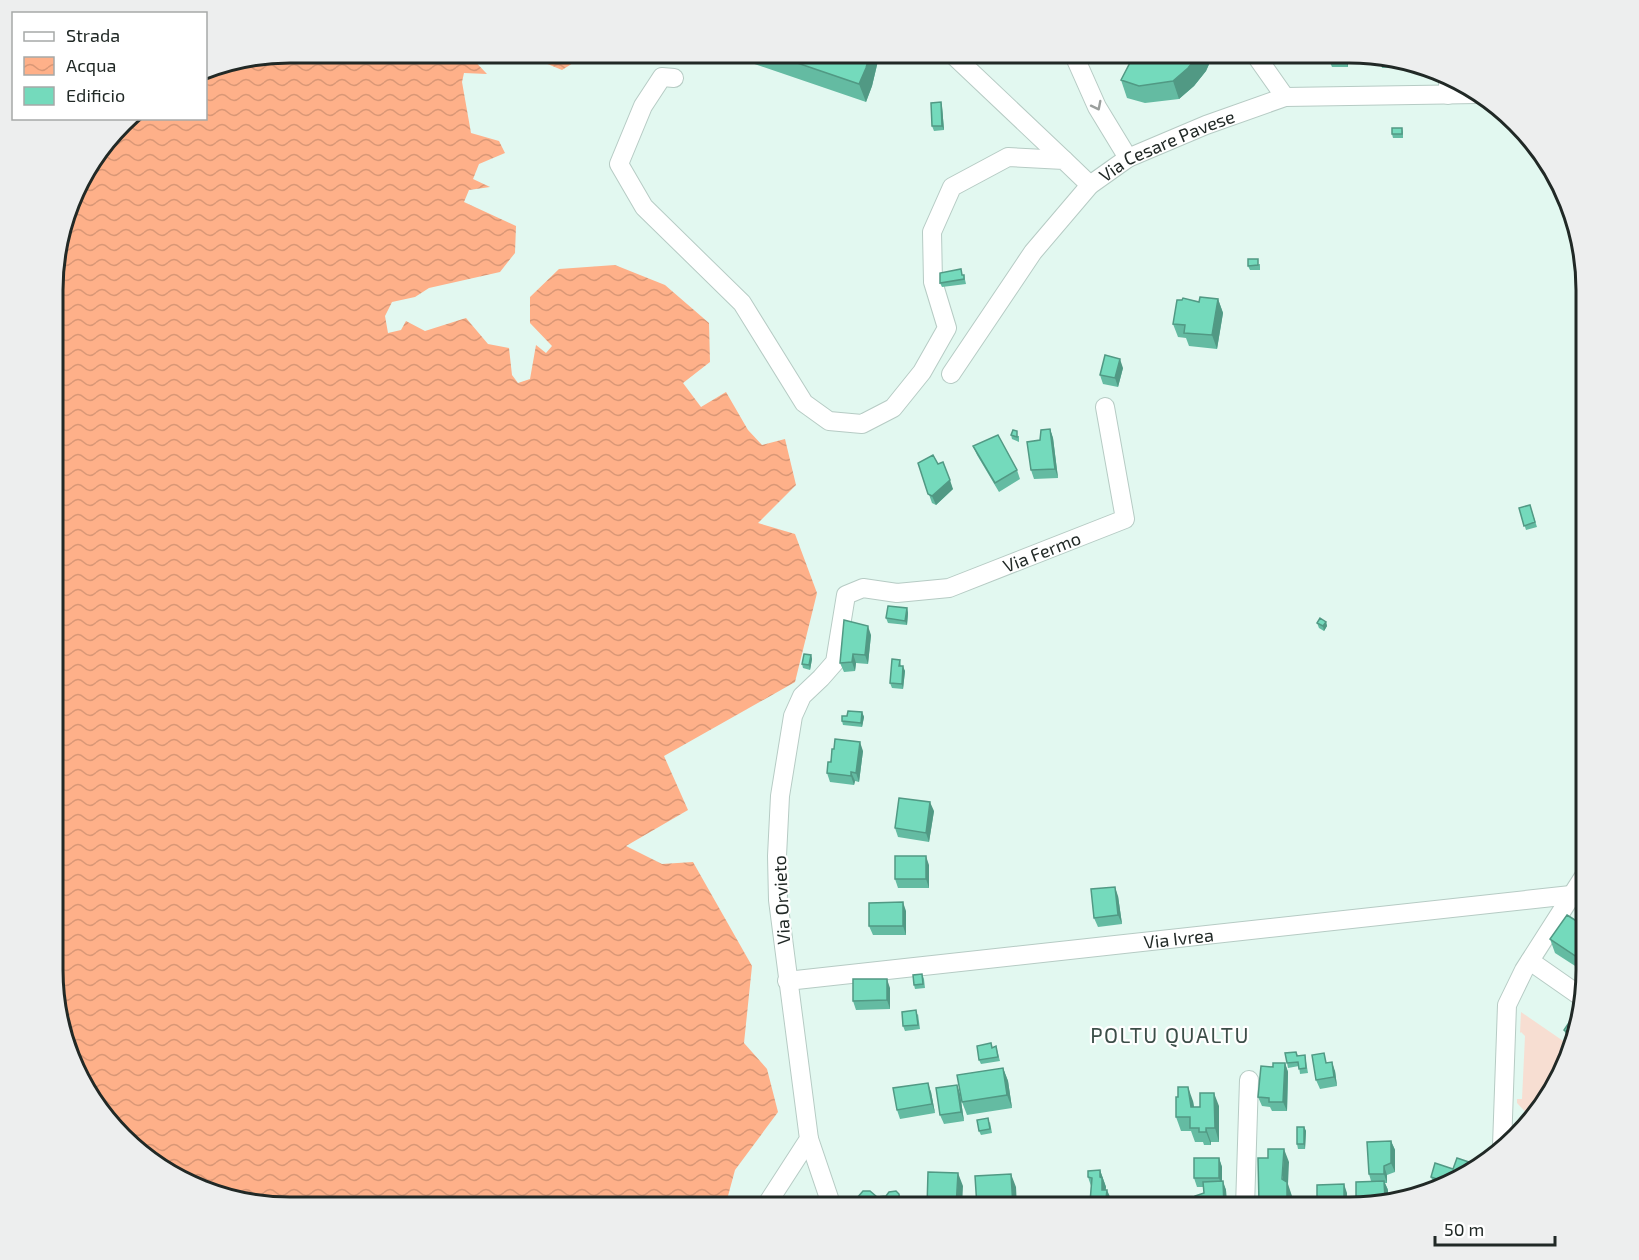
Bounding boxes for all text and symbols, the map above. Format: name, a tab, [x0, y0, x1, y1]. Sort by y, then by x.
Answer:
legend	[12, 12, 207, 120]
text: Strada	[66, 24, 120, 46]
text: Acqua	[66, 54, 116, 76]
text: Edificio	[66, 84, 125, 106]
one-way arrow	[1090, 100, 1101, 110]
street label: Via Cesare Pavese	[1095, 105, 1237, 186]
street label: Via Fermo	[1000, 526, 1084, 577]
street label: Via Orvieto	[768, 855, 794, 945]
street label: Via Ivrea	[1143, 923, 1215, 953]
district label: POLTU QUALTU	[1090, 1022, 1250, 1048]
scale bar	[1435, 1209, 1555, 1247]
text: 50 m	[1444, 1218, 1484, 1240]

